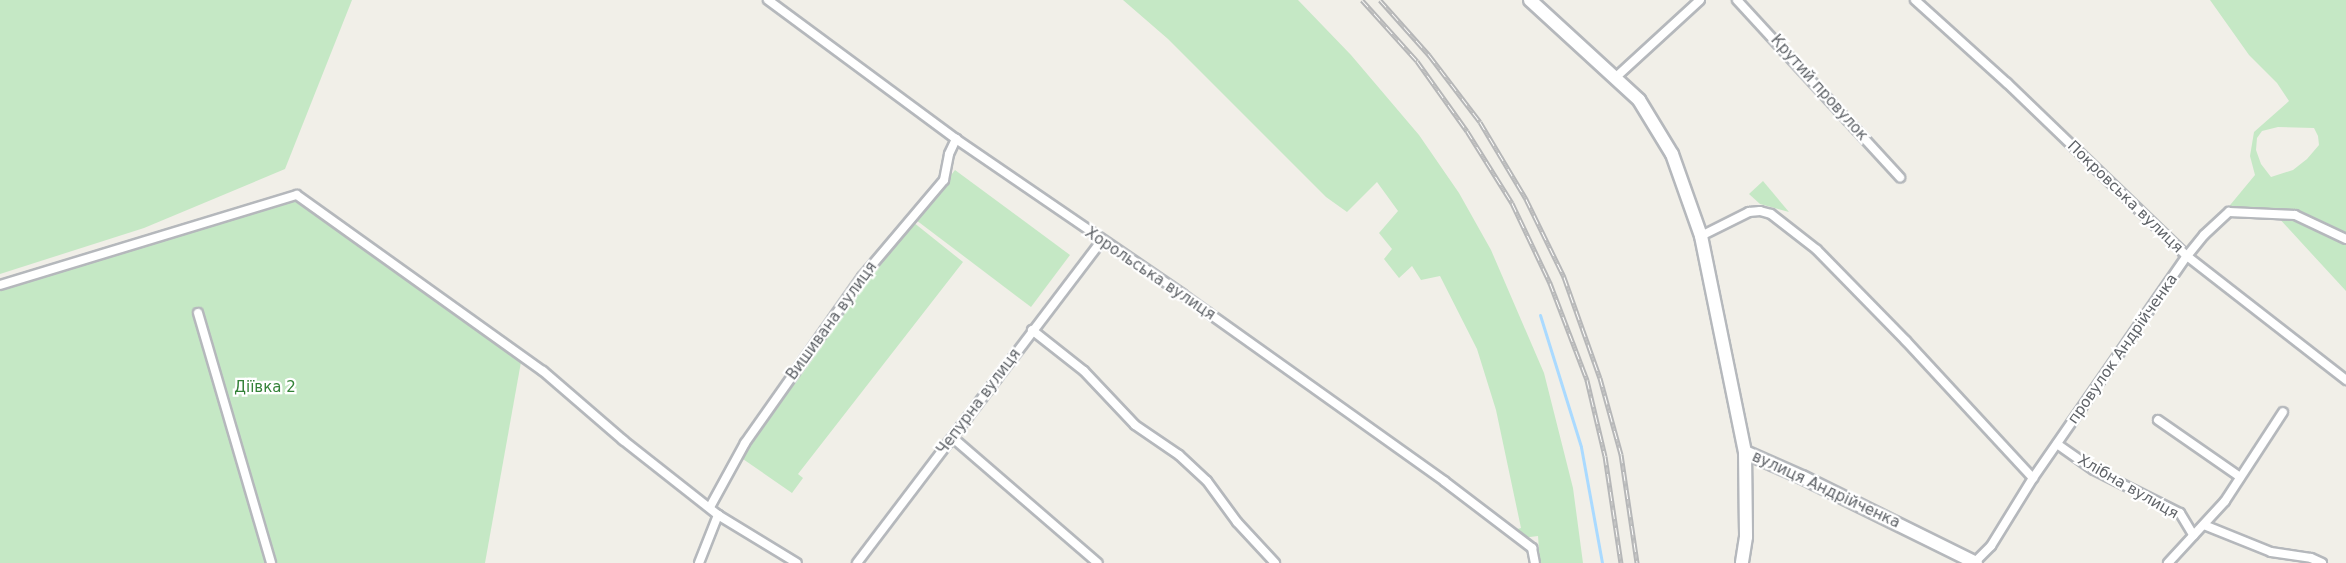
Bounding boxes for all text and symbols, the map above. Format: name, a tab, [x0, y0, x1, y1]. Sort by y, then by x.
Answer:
street label: Крутий провулок	[1767, 31, 1871, 145]
street label: Покровська вулиця	[2064, 137, 2186, 257]
street label: Хорольська вулиця	[1082, 224, 1218, 324]
street label: Вишивана вулиця	[783, 258, 881, 384]
street label: провулок Андрійченка	[2064, 271, 2182, 427]
street label: Чепурна вулиця	[933, 346, 1025, 458]
park label: Діївка 2	[234, 379, 296, 397]
street label: вулиця Андрійченка	[1749, 448, 1903, 532]
street label: Хлібна вулиця	[2074, 451, 2182, 523]

